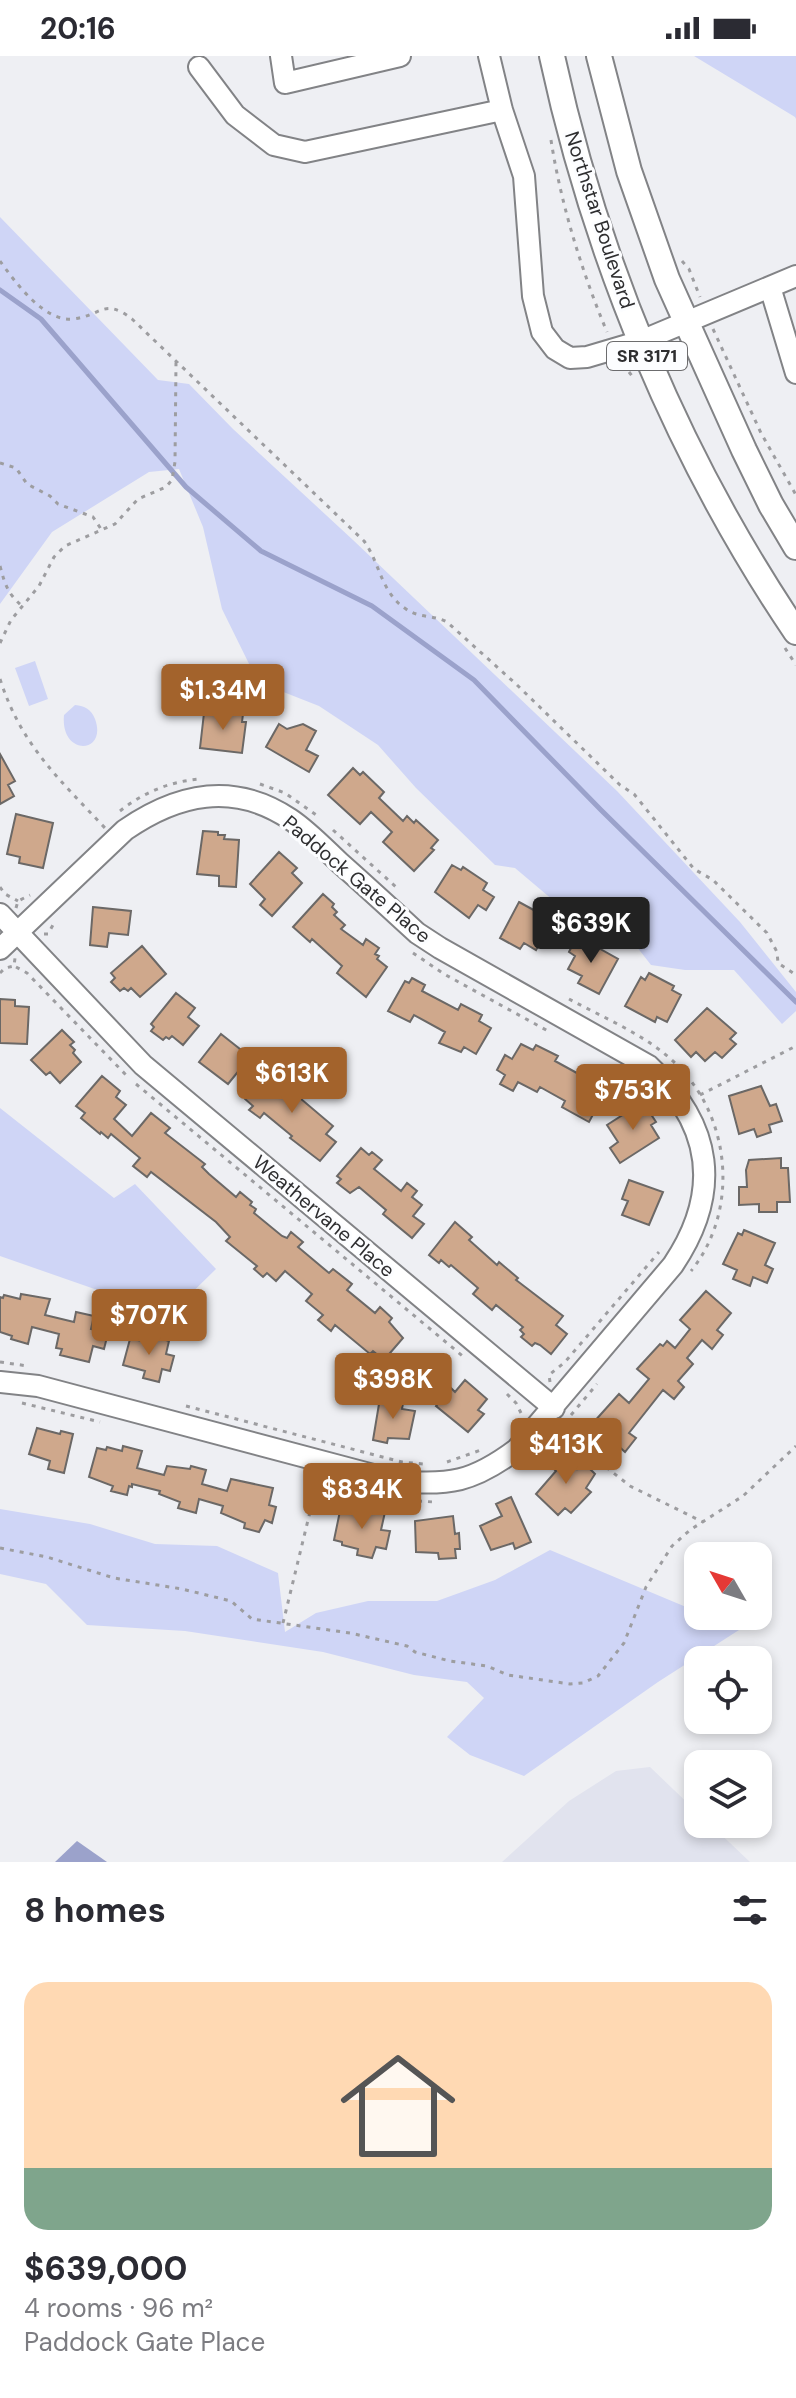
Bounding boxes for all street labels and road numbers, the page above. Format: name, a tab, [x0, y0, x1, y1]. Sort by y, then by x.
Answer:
street label: Northstar Boulevard	[559, 128, 641, 312]
road number: SR 3171	[607, 342, 687, 370]
street label: Paddock Gate Place	[278, 809, 436, 949]
street label: Weathervane Place	[248, 1149, 400, 1283]

